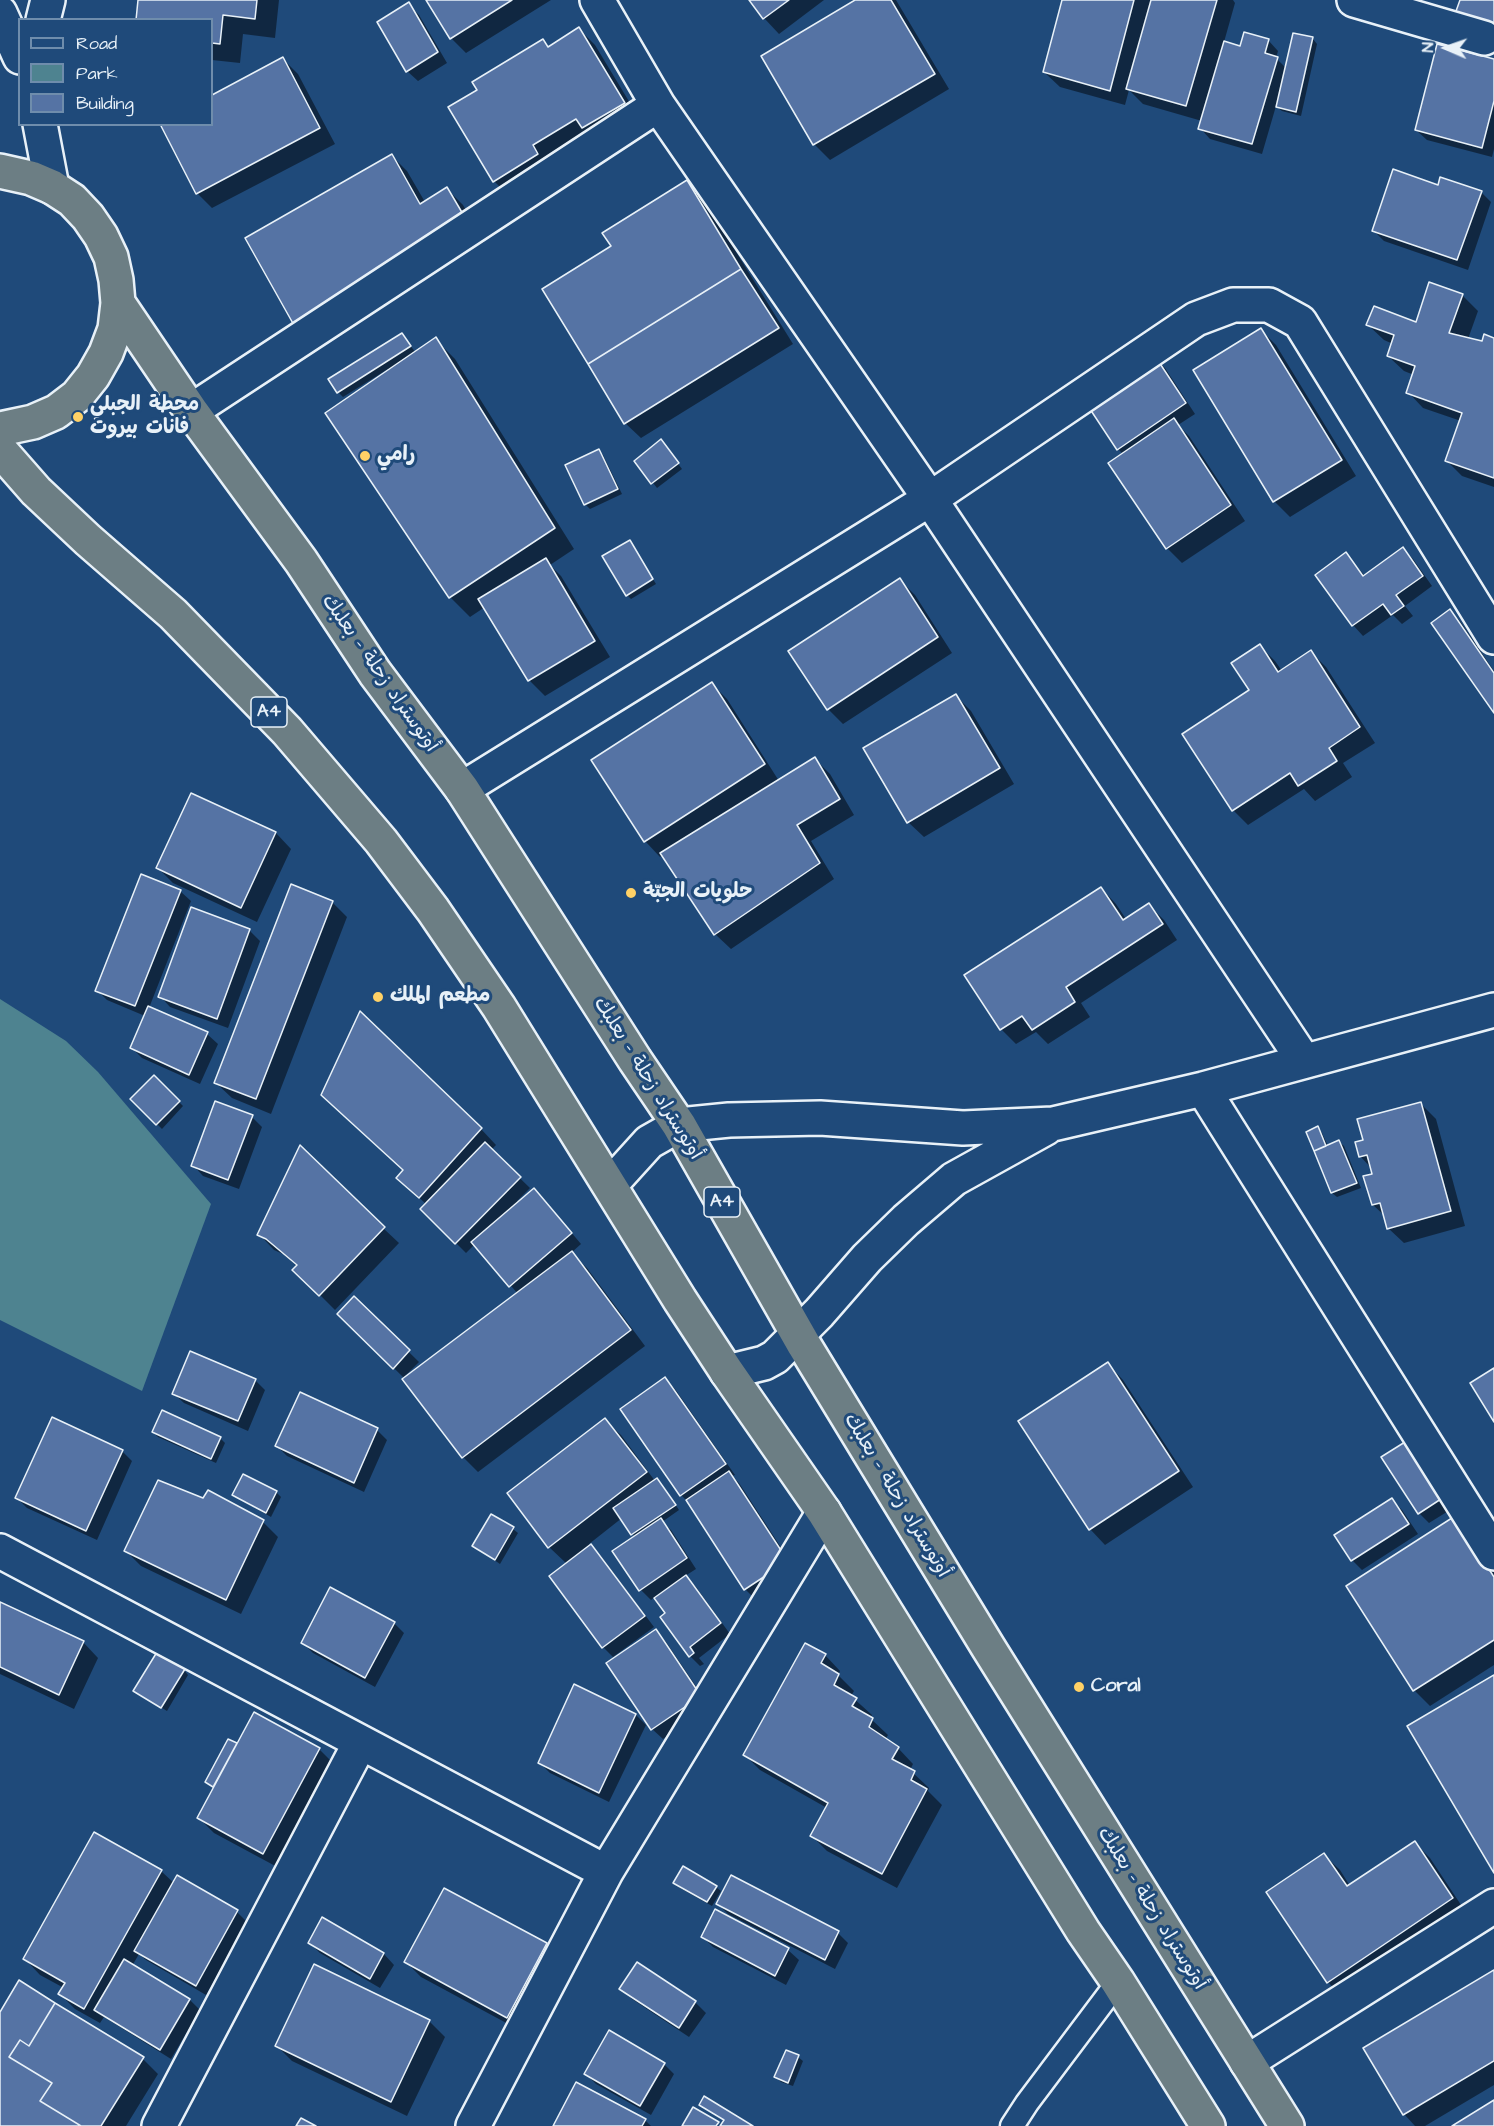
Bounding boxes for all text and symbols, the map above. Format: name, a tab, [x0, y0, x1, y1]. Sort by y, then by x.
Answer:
legend	[18, 18, 213, 126]
north arrow	[1416, 18, 1476, 78]
text: Road	[76, 31, 117, 56]
text: N	[1417, 42, 1439, 53]
text: Park	[76, 61, 118, 86]
text: Building	[76, 91, 134, 116]
place label: محطة الجبلي فانات بيروت	[90, 394, 199, 441]
marker: محطة الجبلي فانات بيروت	[71, 410, 85, 424]
place label: رامي	[377, 444, 415, 468]
marker: رامي	[358, 449, 372, 463]
street label: أوتوستراد زحلة - بعلبك	[315, 590, 443, 758]
road number: A4	[251, 697, 287, 727]
place label: حلويات الجبّة	[643, 881, 752, 905]
marker: حلويات الجبّة	[624, 886, 638, 900]
place label: مطعم الملك	[390, 985, 490, 1009]
marker: مطعم الملك	[371, 990, 385, 1004]
street label: أوتوستراد زحلة - بعلبك	[587, 993, 707, 1165]
road number: A4	[704, 1187, 740, 1217]
street label: أوتوستراد زحلة - بعلبك	[837, 1410, 955, 1582]
place label: Coral	[1091, 1675, 1141, 1699]
marker: Coral	[1072, 1680, 1086, 1694]
street label: أوتوستراد زحلة - بعلبك	[1091, 1823, 1211, 1995]

